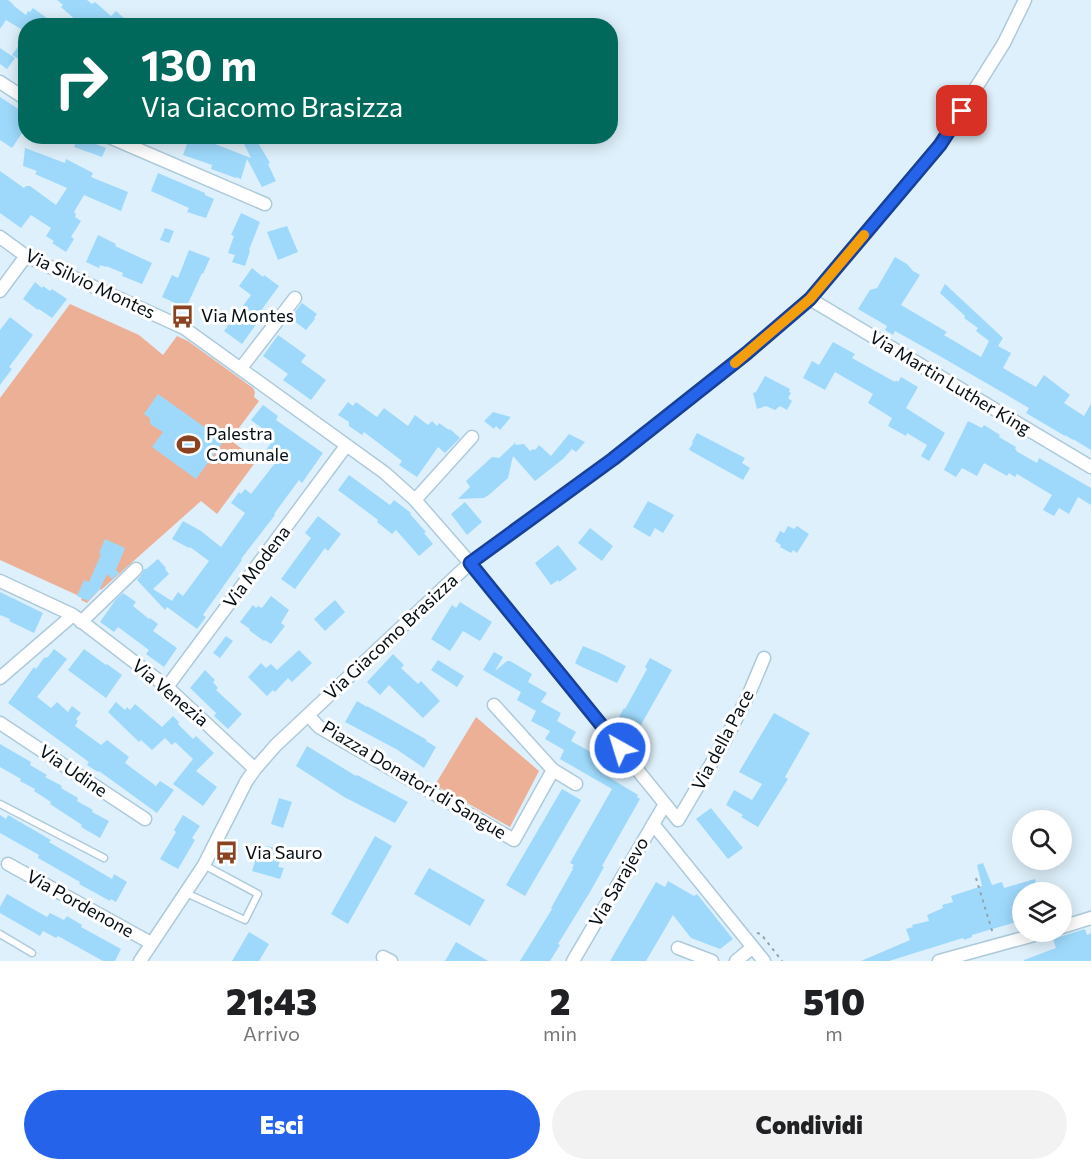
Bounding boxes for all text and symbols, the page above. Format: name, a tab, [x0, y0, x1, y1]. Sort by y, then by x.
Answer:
text: 130 m	[141, 38, 257, 90]
icon: right	[42, 42, 120, 120]
pin	[936, 85, 987, 136]
text: Via Giacomo Brasizza	[141, 90, 403, 123]
icon: arrive	[945, 94, 978, 127]
street label: Via Silvio Montes	[22, 243, 159, 323]
bus stop icon: Via Montes	[170, 303, 196, 329]
place label: Via Montes	[201, 304, 294, 326]
street label: Via Martin Luther King	[866, 325, 1035, 439]
place label: Palestra Comunale	[206, 422, 289, 465]
sports icon: Palestra Comunale	[175, 431, 201, 457]
street label: Via Modena	[218, 521, 294, 612]
street label: Via Giacomo Brasizza	[319, 569, 462, 704]
street label: Via Venezia	[128, 654, 213, 731]
street label: Via della Pace	[686, 685, 758, 794]
street label: Piazza Donatori di Sangue	[318, 715, 511, 843]
position arrow	[588, 716, 652, 780]
street label: Via Udine	[35, 739, 112, 801]
map controls	[1012, 810, 1072, 942]
button: search	[1012, 810, 1072, 870]
street label: Via Sarajevo	[584, 833, 653, 930]
bus stop icon: Via Sauro	[214, 840, 240, 866]
place label: Via Sauro	[245, 841, 323, 863]
street label: Via Pordenone	[23, 865, 138, 942]
button: layers	[1012, 882, 1072, 942]
text: 21:43	[226, 978, 317, 1022]
text: 2	[550, 978, 570, 1022]
text: 510	[803, 978, 865, 1022]
text: Arrivo	[243, 1021, 300, 1045]
text: min	[543, 1021, 577, 1045]
text: m	[825, 1021, 843, 1045]
button: Esci	[24, 1090, 540, 1159]
button: Condividi	[552, 1090, 1067, 1159]

